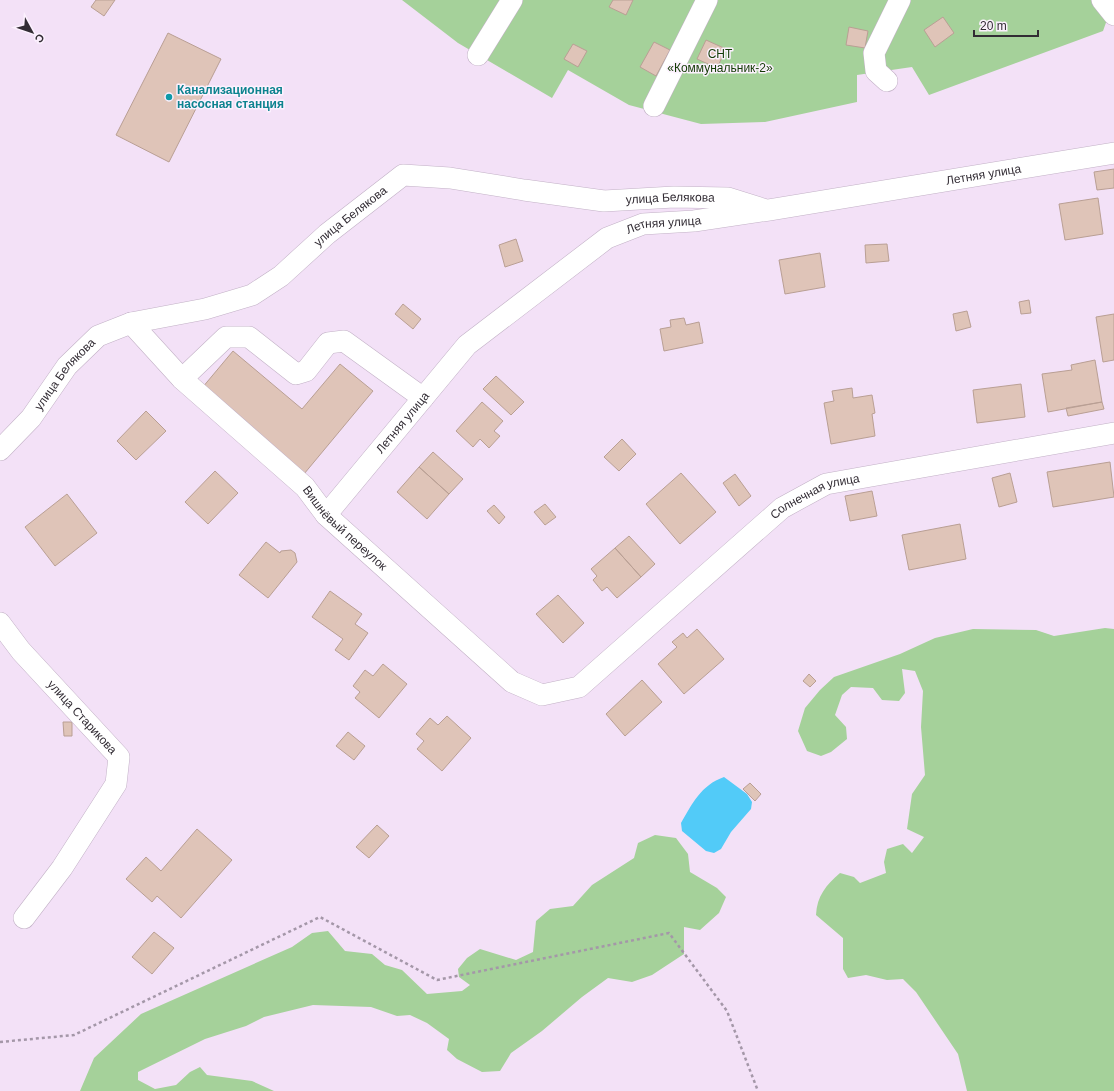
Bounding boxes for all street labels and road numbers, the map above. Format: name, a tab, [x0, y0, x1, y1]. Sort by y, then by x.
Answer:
street label: Летняя улица	[945, 161, 1022, 188]
street label: улица Белякова	[311, 183, 390, 249]
street label: улица Белякова	[625, 190, 715, 207]
street label: Летняя улица	[624, 213, 702, 237]
street label: улица Белякова	[31, 335, 98, 413]
street label: Летняя улица	[373, 389, 432, 456]
street label: Солнечная улица	[767, 471, 861, 522]
street label: Вишнёвый переулок	[300, 483, 390, 574]
street label: улица Старикова	[45, 677, 120, 757]

